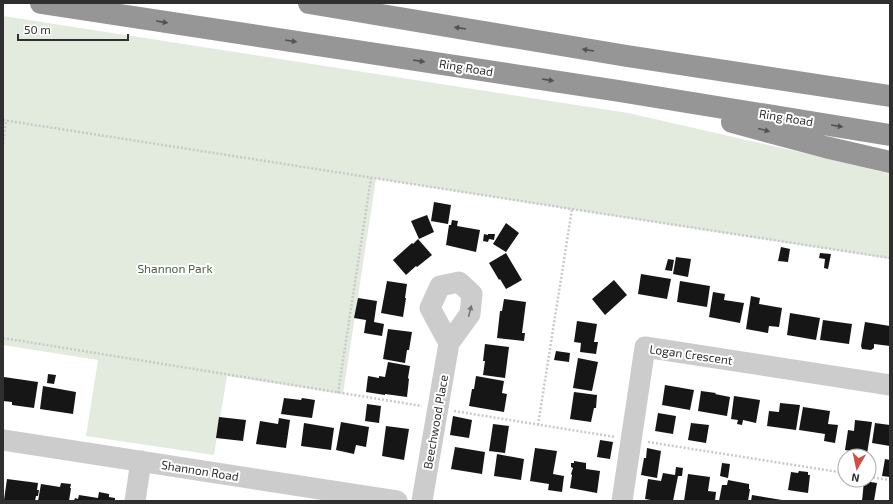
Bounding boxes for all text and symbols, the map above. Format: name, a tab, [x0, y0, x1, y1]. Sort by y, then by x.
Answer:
scale bar	[18, 16, 128, 42]
one-way arrow	[156, 19, 168, 25]
text: 50 m	[24, 22, 51, 36]
one-way arrow	[454, 25, 466, 31]
one-way arrow	[285, 38, 297, 44]
one-way arrow	[582, 46, 594, 52]
street label: Ring Road	[438, 56, 494, 78]
one-way arrow	[413, 58, 425, 64]
one-way arrow	[542, 77, 554, 83]
street label: Ring Road	[758, 106, 814, 128]
one-way arrow	[831, 123, 843, 129]
one-way arrow	[758, 128, 771, 134]
park label: Shannon Park	[137, 261, 213, 275]
one-way arrow	[467, 304, 473, 317]
street label: Logan Crescent	[649, 341, 734, 367]
street label: Beechwood Place	[420, 374, 450, 470]
north arrow	[837, 448, 877, 488]
street label: Shannon Road	[160, 457, 240, 483]
text: N	[850, 471, 860, 485]

